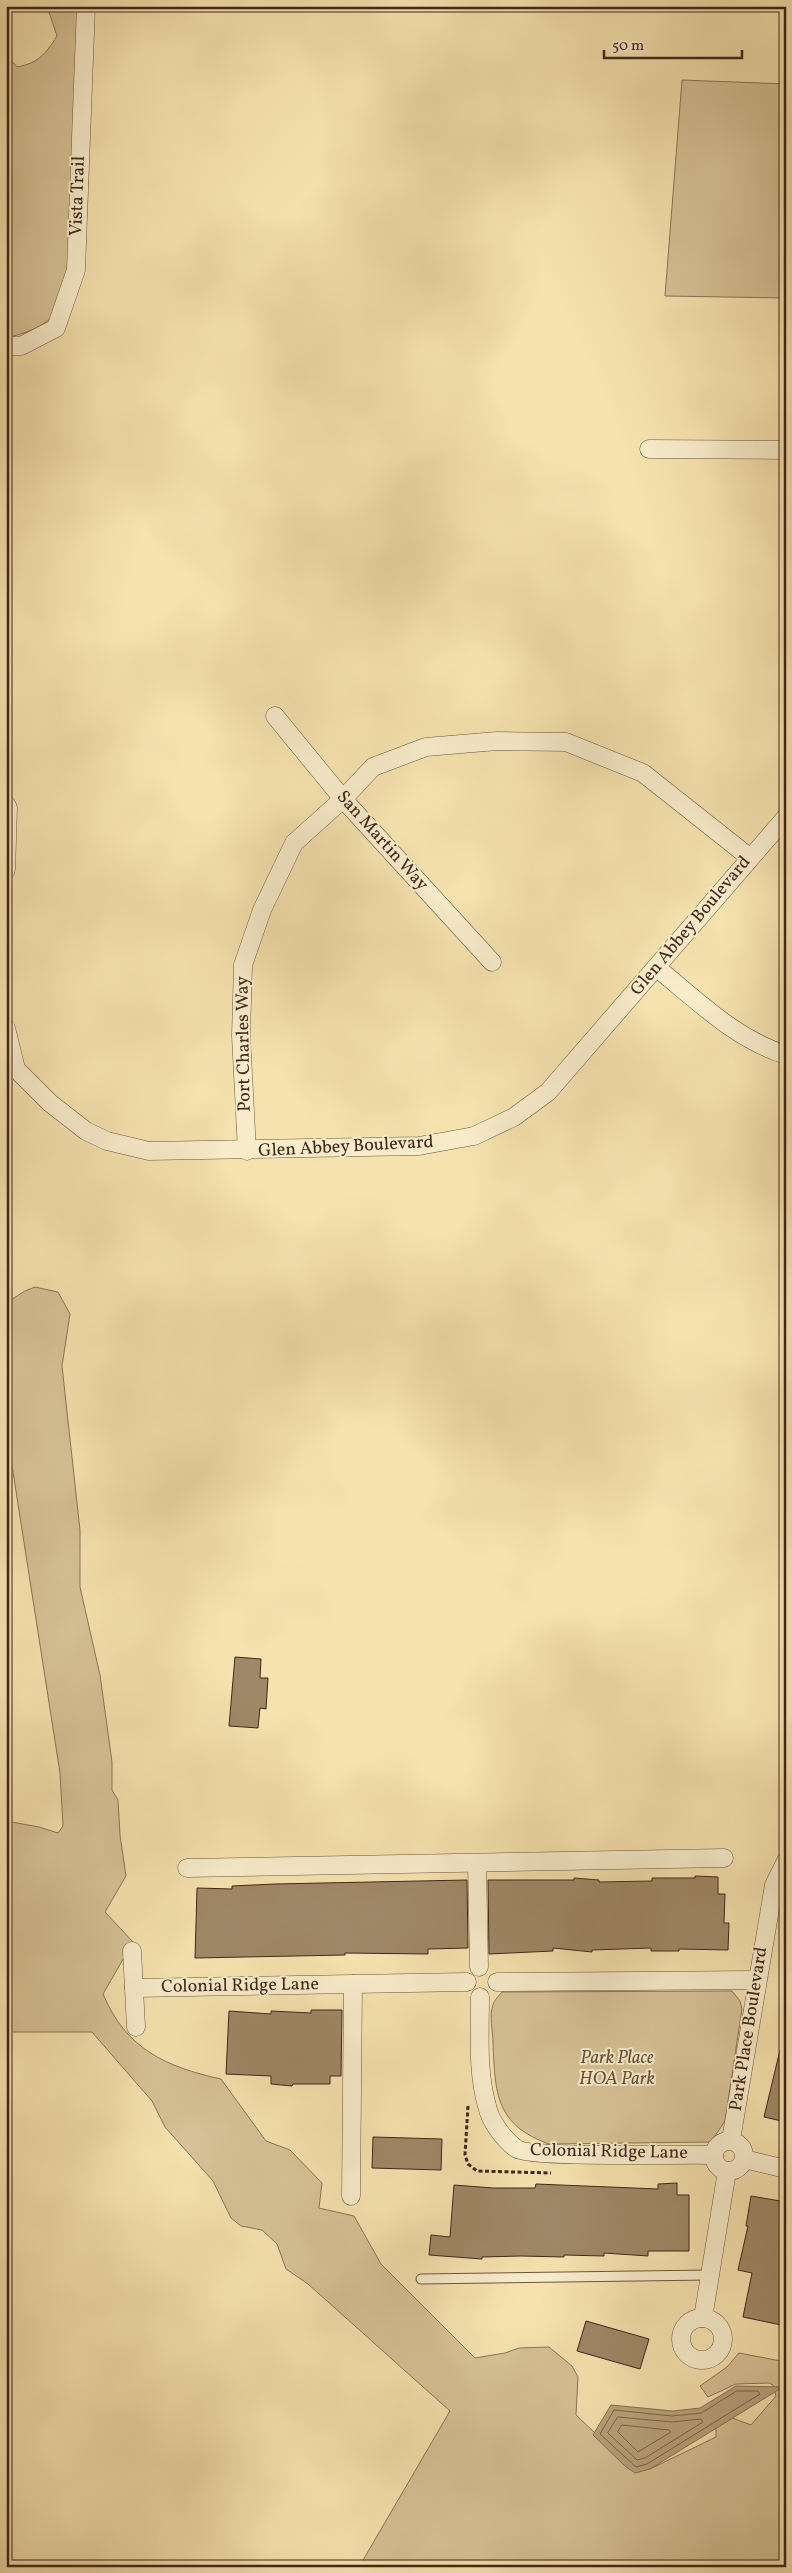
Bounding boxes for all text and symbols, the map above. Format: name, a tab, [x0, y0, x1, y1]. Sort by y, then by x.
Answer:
scale bar	[604, 28, 742, 60]
text: 50 m	[612, 36, 644, 57]
street label: Vista Trail	[64, 156, 92, 236]
street label: San Martin Way	[330, 785, 434, 897]
street label: Glen Abbey Boulevard	[625, 851, 757, 1001]
street label: Port Charles Way	[230, 976, 258, 1112]
street label: Glen Abbey Boulevard	[258, 1130, 434, 1164]
street label: Park Place Boulevard	[724, 1945, 774, 2113]
street label: Colonial Ridge Lane	[161, 1972, 319, 2000]
park label: Park Place HOA Park	[579, 2046, 655, 2092]
street label: Colonial Ridge Lane	[530, 2138, 688, 2166]

